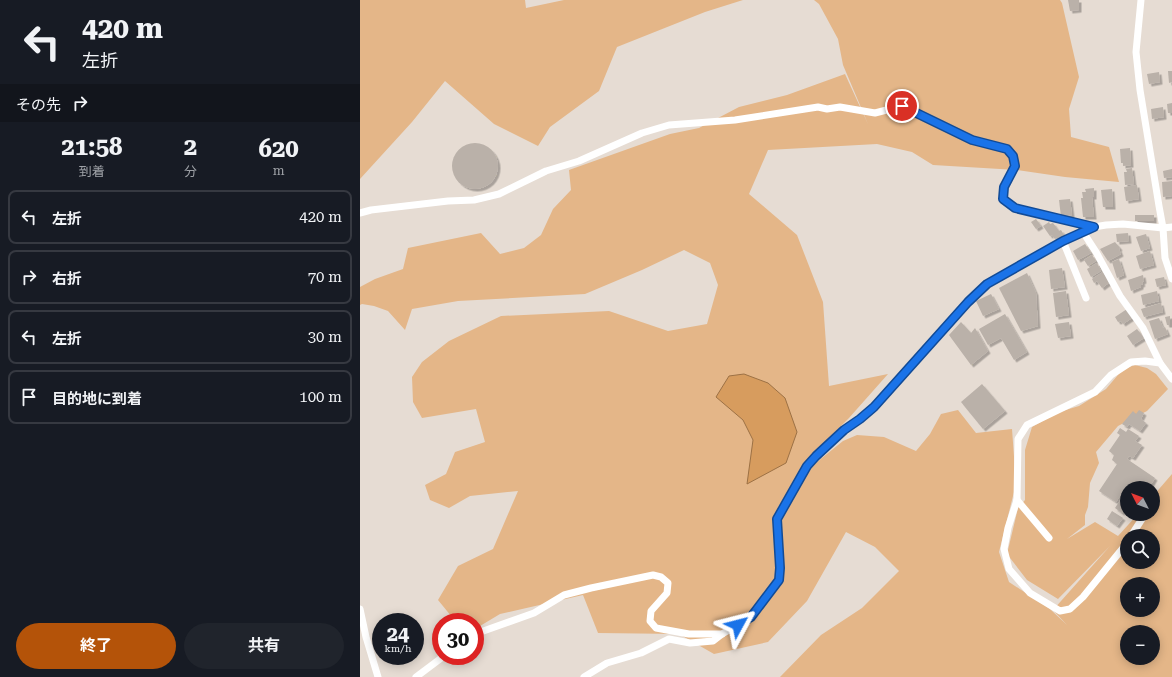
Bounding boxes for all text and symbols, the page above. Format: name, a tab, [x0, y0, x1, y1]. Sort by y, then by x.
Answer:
text: 420 m	[82, 12, 163, 45]
icon: left	[16, 16, 68, 68]
text: 左折	[82, 50, 118, 71]
pin	[885, 89, 919, 123]
icon: right	[69, 92, 91, 114]
icon: arrive	[891, 95, 913, 117]
text: その先	[16, 96, 61, 114]
text: 21:58	[61, 133, 123, 161]
text: 2	[184, 133, 197, 161]
text: 620	[258, 135, 299, 163]
text: m	[273, 163, 285, 178]
text: 到着	[79, 164, 105, 179]
text: 分	[184, 164, 197, 179]
icon: left	[18, 206, 40, 228]
text: 420 m	[299, 208, 342, 226]
text: 左折	[52, 210, 82, 228]
icon: right	[18, 266, 40, 288]
text: 70 m	[308, 268, 342, 286]
text: 右折	[52, 270, 82, 288]
icon: left	[18, 326, 40, 348]
text: 30 m	[308, 328, 342, 346]
text: 左折	[52, 330, 82, 348]
icon: arrive	[18, 386, 40, 408]
text: 100 m	[299, 388, 342, 406]
text: 目的地に到着	[52, 390, 142, 408]
north arrow	[1120, 481, 1160, 521]
map controls	[1120, 481, 1160, 665]
button: search	[1120, 529, 1160, 569]
button: +	[1120, 577, 1160, 617]
position arrow	[717, 604, 759, 646]
speed limit sign: 30	[432, 613, 484, 665]
text: 24	[387, 622, 409, 646]
button: 終了	[16, 623, 176, 669]
button: 共有	[184, 623, 344, 669]
button: −	[1120, 625, 1160, 665]
text: km/h	[385, 643, 411, 654]

